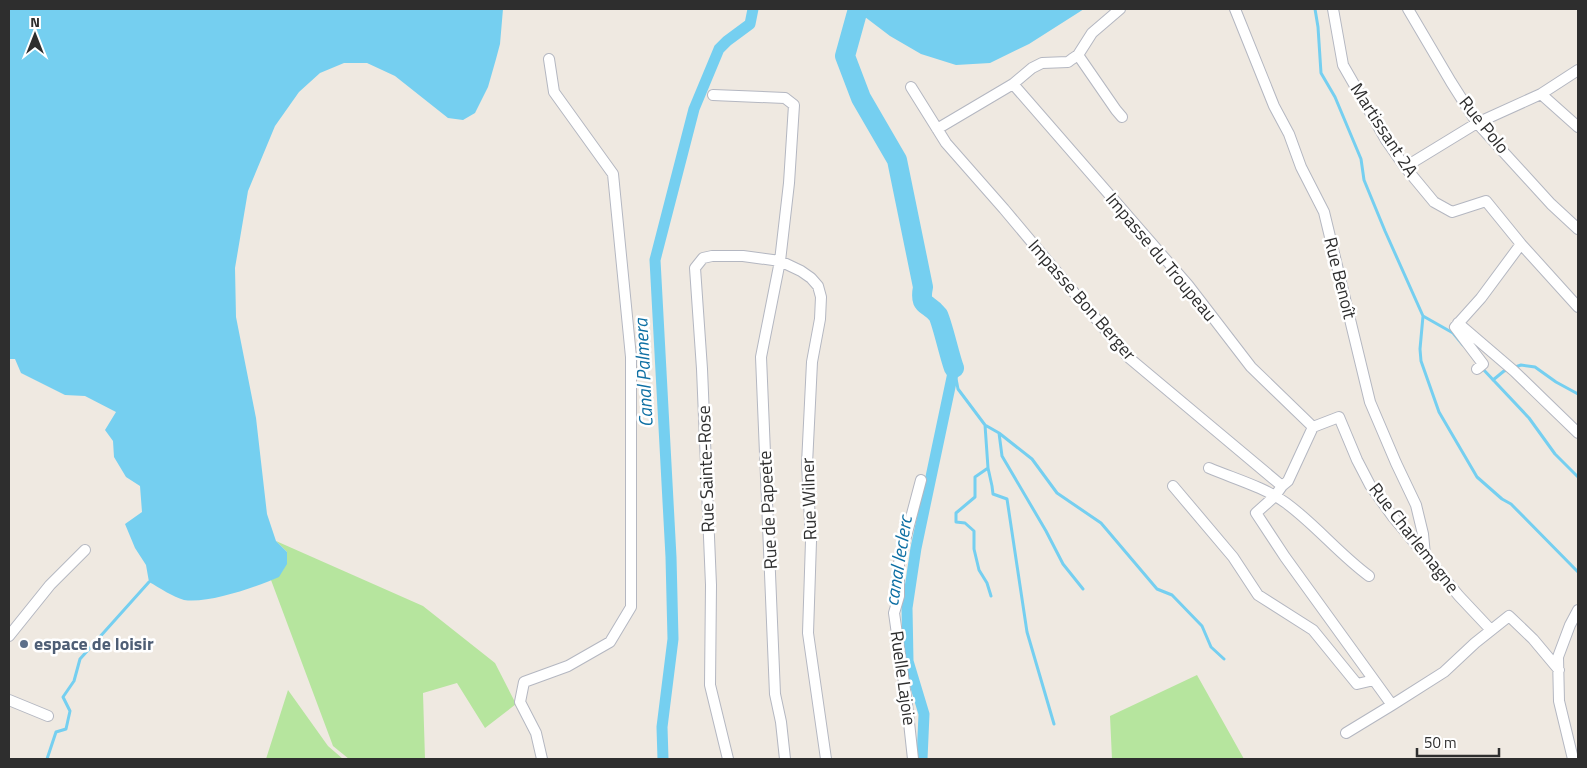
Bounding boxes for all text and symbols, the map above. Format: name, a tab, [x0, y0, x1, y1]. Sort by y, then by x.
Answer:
north arrow	[10, 10, 60, 60]
text: N	[30, 11, 40, 32]
street label: Martissant 2A	[1344, 77, 1425, 182]
street label: Rue Polo	[1453, 90, 1516, 159]
street label: Impasse du Troupeau	[1099, 186, 1223, 327]
street label: Impasse Bon Berger	[1022, 233, 1143, 366]
street label: Rue Benoît	[1317, 234, 1364, 322]
water label: Canal Palmera	[625, 316, 660, 428]
street label: Rue Sainte-Rose	[690, 405, 721, 533]
street label: Rue de Papeete	[751, 450, 784, 570]
street label: Rue Wilner	[794, 457, 823, 541]
street label: Rue Charlemagne	[1363, 477, 1466, 599]
water label: canal leclerc	[876, 511, 919, 608]
street label: Ruelle Lajoie	[884, 629, 923, 727]
place label: espace de loisir	[34, 630, 154, 657]
marker: espace de loisir	[18, 638, 30, 650]
scale bar	[1417, 726, 1500, 758]
text: 50 m	[1424, 731, 1457, 754]

